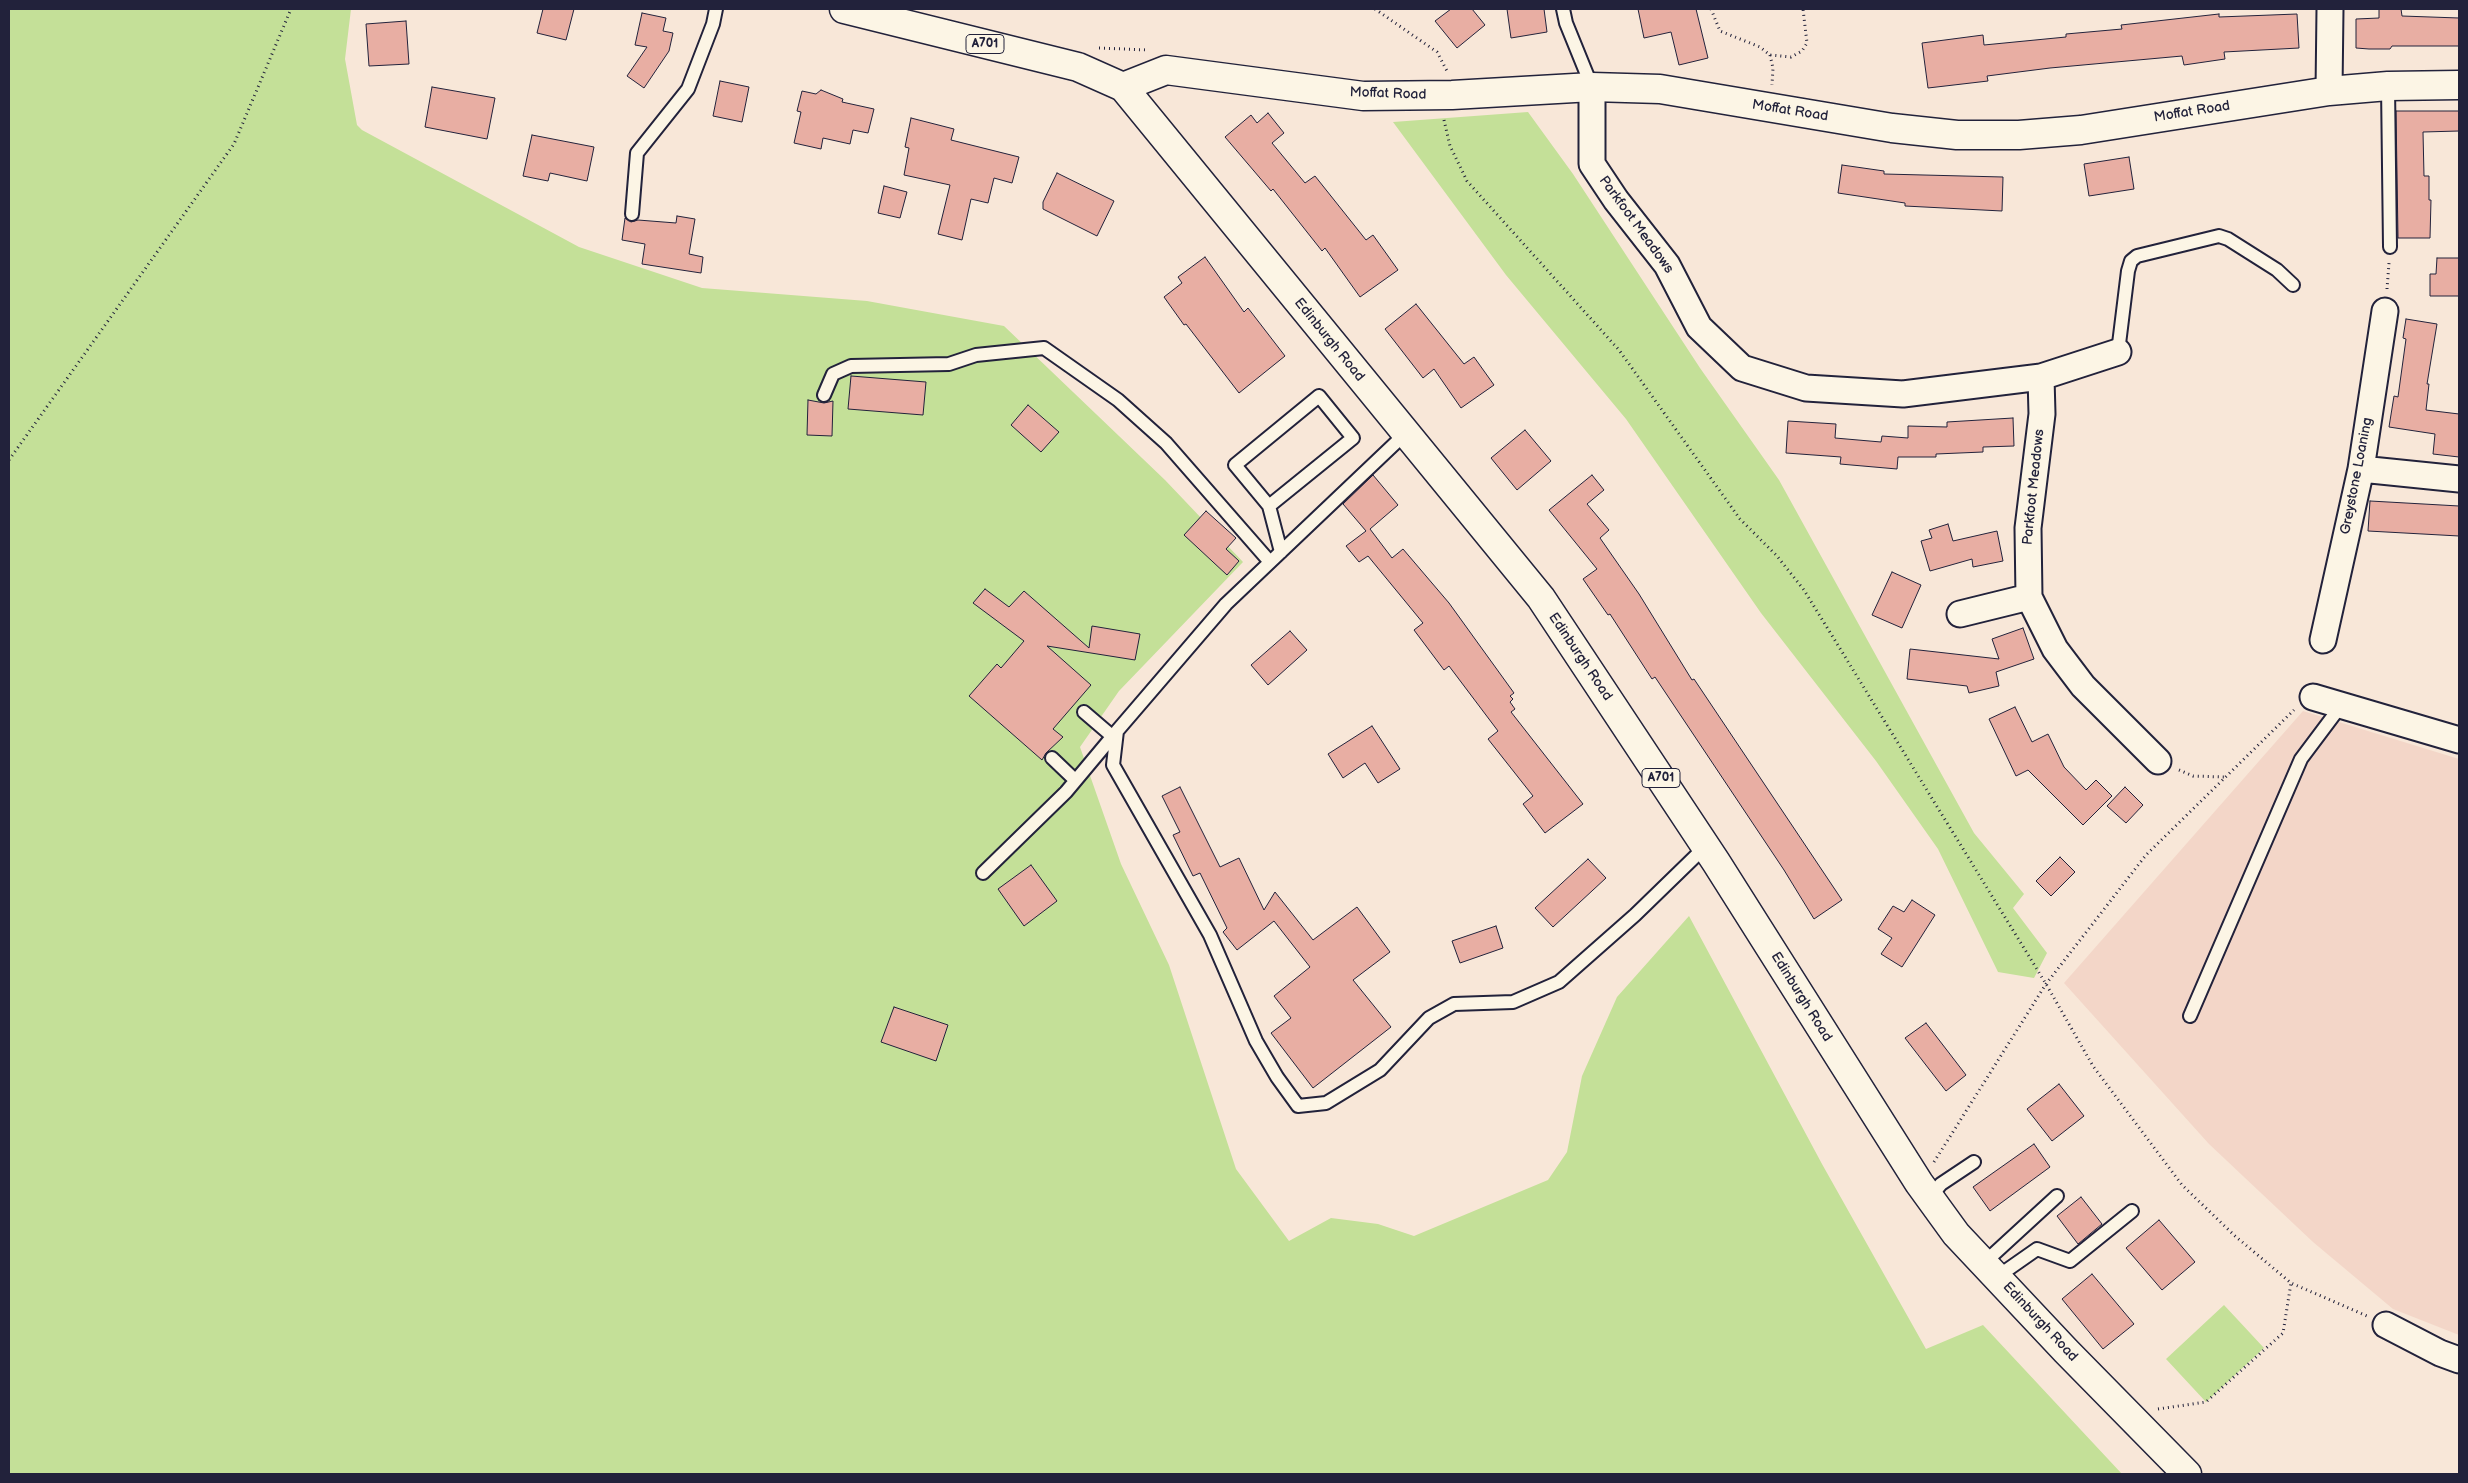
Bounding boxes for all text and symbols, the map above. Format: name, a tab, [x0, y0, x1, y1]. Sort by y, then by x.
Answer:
road number: A701	[966, 34, 1004, 54]
street label: Moffat Road	[1349, 84, 1427, 104]
street label: Moffat Road	[1751, 97, 1829, 125]
street label: Moffat Road	[2153, 98, 2231, 126]
street label: Parkfoot Meadows	[1595, 173, 1677, 277]
street label: Edinburgh Road	[1290, 295, 1368, 385]
street label: Greystone Loaning	[2337, 416, 2377, 536]
street label: Parkfoot Meadows	[2020, 428, 2048, 546]
street label: Edinburgh Road	[1544, 610, 1616, 704]
road number: A701	[1642, 768, 1680, 788]
street label: Edinburgh Road	[1767, 949, 1835, 1045]
street label: Edinburgh Road	[1999, 1279, 2081, 1365]

